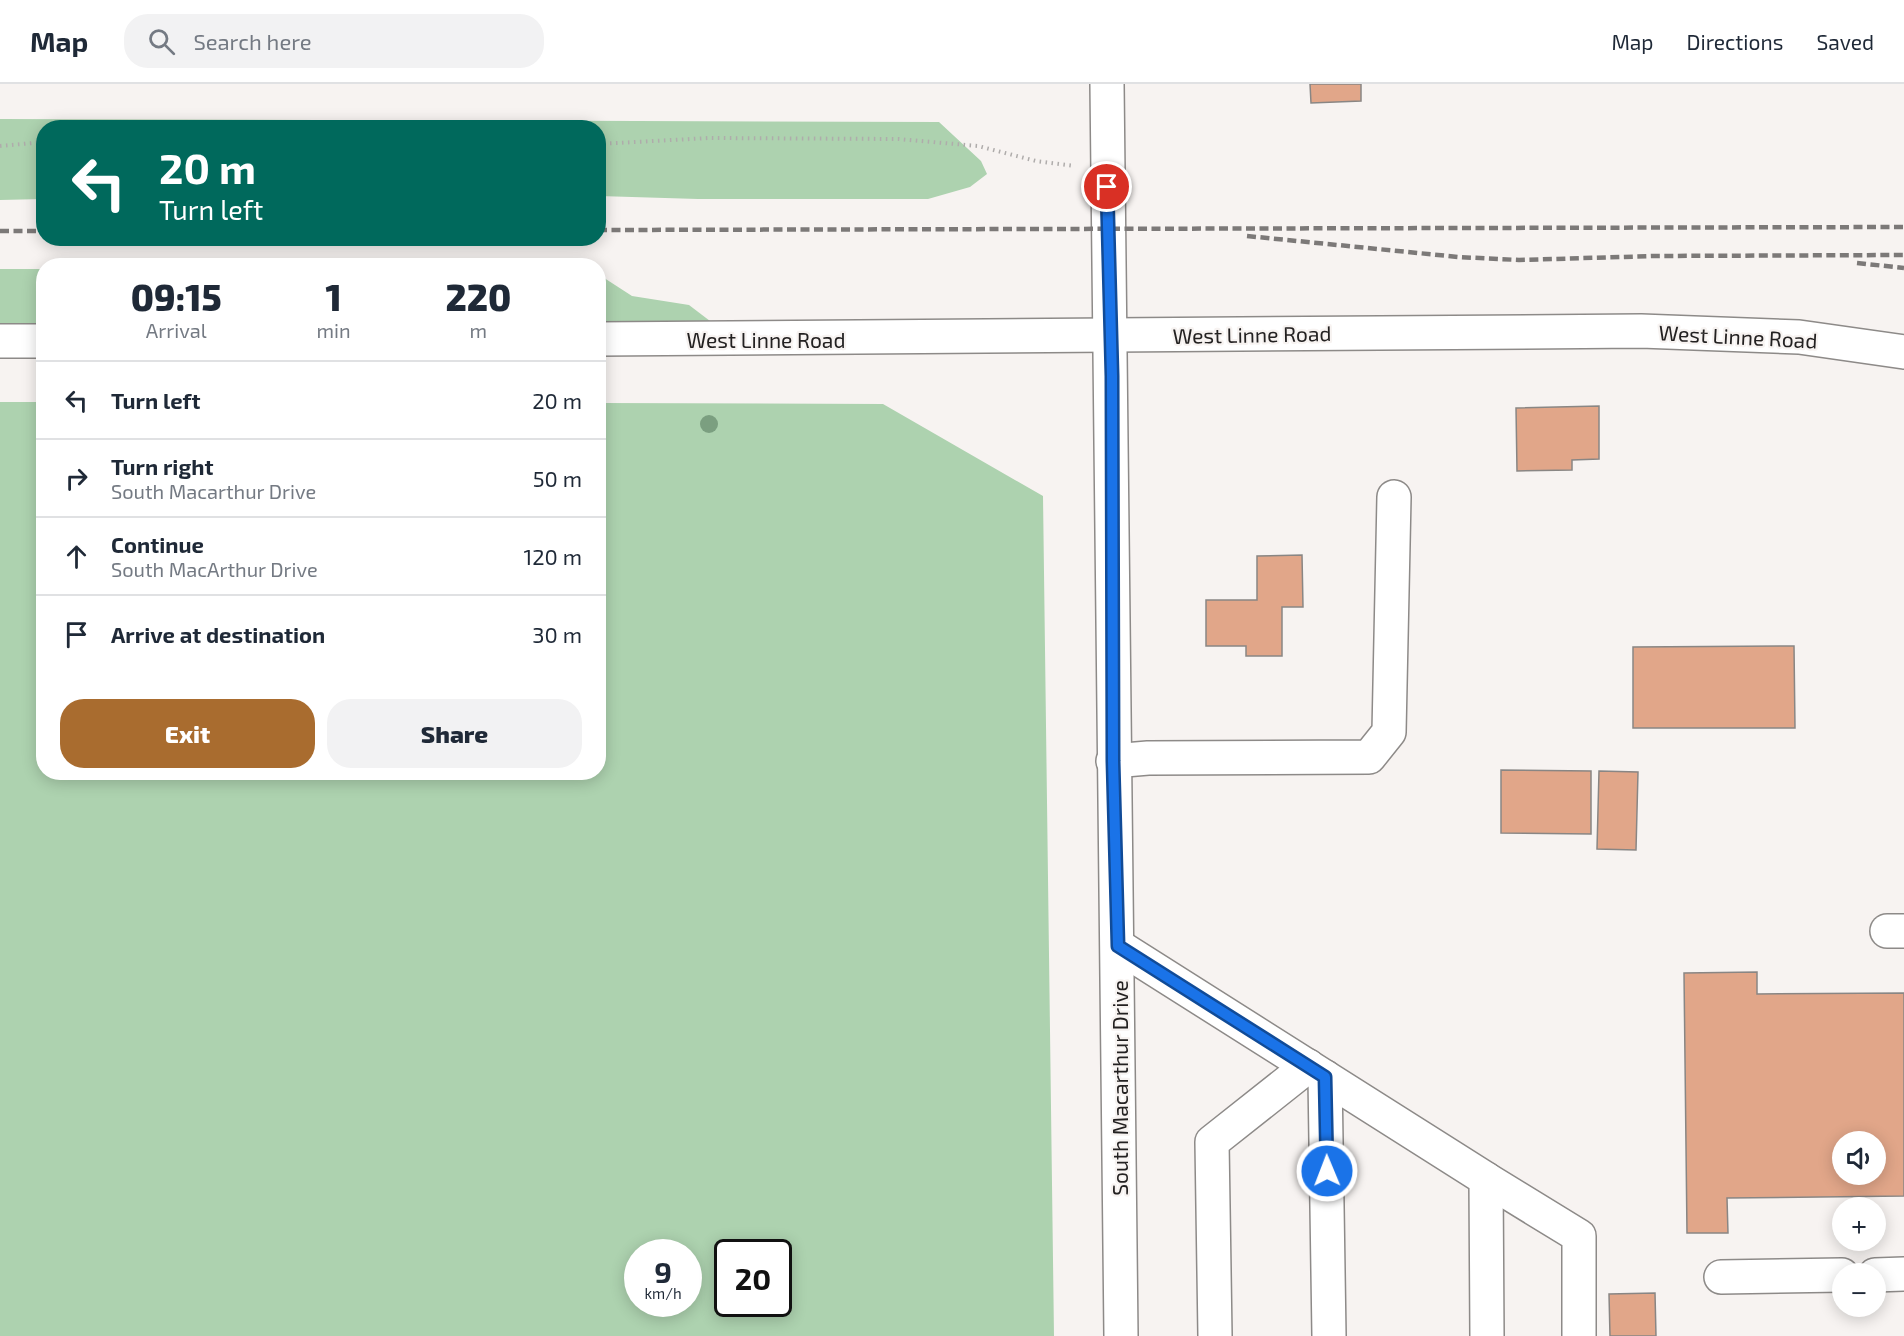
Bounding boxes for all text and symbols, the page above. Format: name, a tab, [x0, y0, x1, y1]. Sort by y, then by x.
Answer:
search box	[124, 14, 544, 68]
text: Map	[30, 24, 88, 58]
icon: search	[145, 25, 178, 58]
text: Search here	[193, 28, 312, 54]
text: Map	[1611, 29, 1654, 54]
text: Directions	[1687, 29, 1783, 54]
text: Saved	[1816, 29, 1874, 54]
text: 20 m	[159, 142, 256, 192]
icon: left	[60, 144, 138, 222]
pin	[1081, 161, 1132, 212]
icon: arrive	[1090, 170, 1123, 203]
text: Turn left	[159, 193, 263, 225]
text: 09:15	[131, 275, 222, 318]
text: 1	[325, 275, 342, 318]
text: 220	[445, 275, 511, 318]
text: Arrival	[146, 318, 207, 342]
text: min	[317, 318, 351, 342]
text: m	[470, 318, 487, 342]
street label: West Linne Road	[1658, 319, 1818, 353]
street label: West Linne Road	[1172, 320, 1332, 348]
street label: West Linne Road	[687, 327, 845, 352]
icon: left	[60, 384, 93, 417]
text: Turn left	[111, 387, 200, 413]
text: 20 m	[532, 387, 582, 413]
text: Turn right	[111, 453, 213, 479]
icon: right	[60, 462, 93, 495]
text: 50 m	[533, 465, 582, 491]
text: South Macarthur Drive	[111, 479, 316, 503]
text: Continue	[111, 531, 204, 557]
icon: ahead	[60, 540, 93, 573]
text: 120 m	[523, 543, 582, 569]
text: South MacArthur Drive	[111, 557, 318, 581]
icon: arrive	[60, 618, 93, 651]
text: Arrive at destination	[111, 621, 325, 647]
text: 30 m	[532, 621, 582, 647]
button: Exit	[60, 699, 315, 768]
button: Share	[327, 699, 582, 768]
street label: South Macarthur Drive	[1107, 980, 1132, 1196]
map controls	[1832, 1131, 1886, 1317]
button: sound	[1832, 1131, 1886, 1185]
position arrow	[1295, 1139, 1359, 1203]
button: +	[1832, 1197, 1886, 1251]
speed limit sign: 20	[714, 1239, 792, 1317]
text: 9	[654, 1253, 672, 1289]
button: −	[1832, 1263, 1886, 1317]
text: km/h	[644, 1284, 682, 1302]

